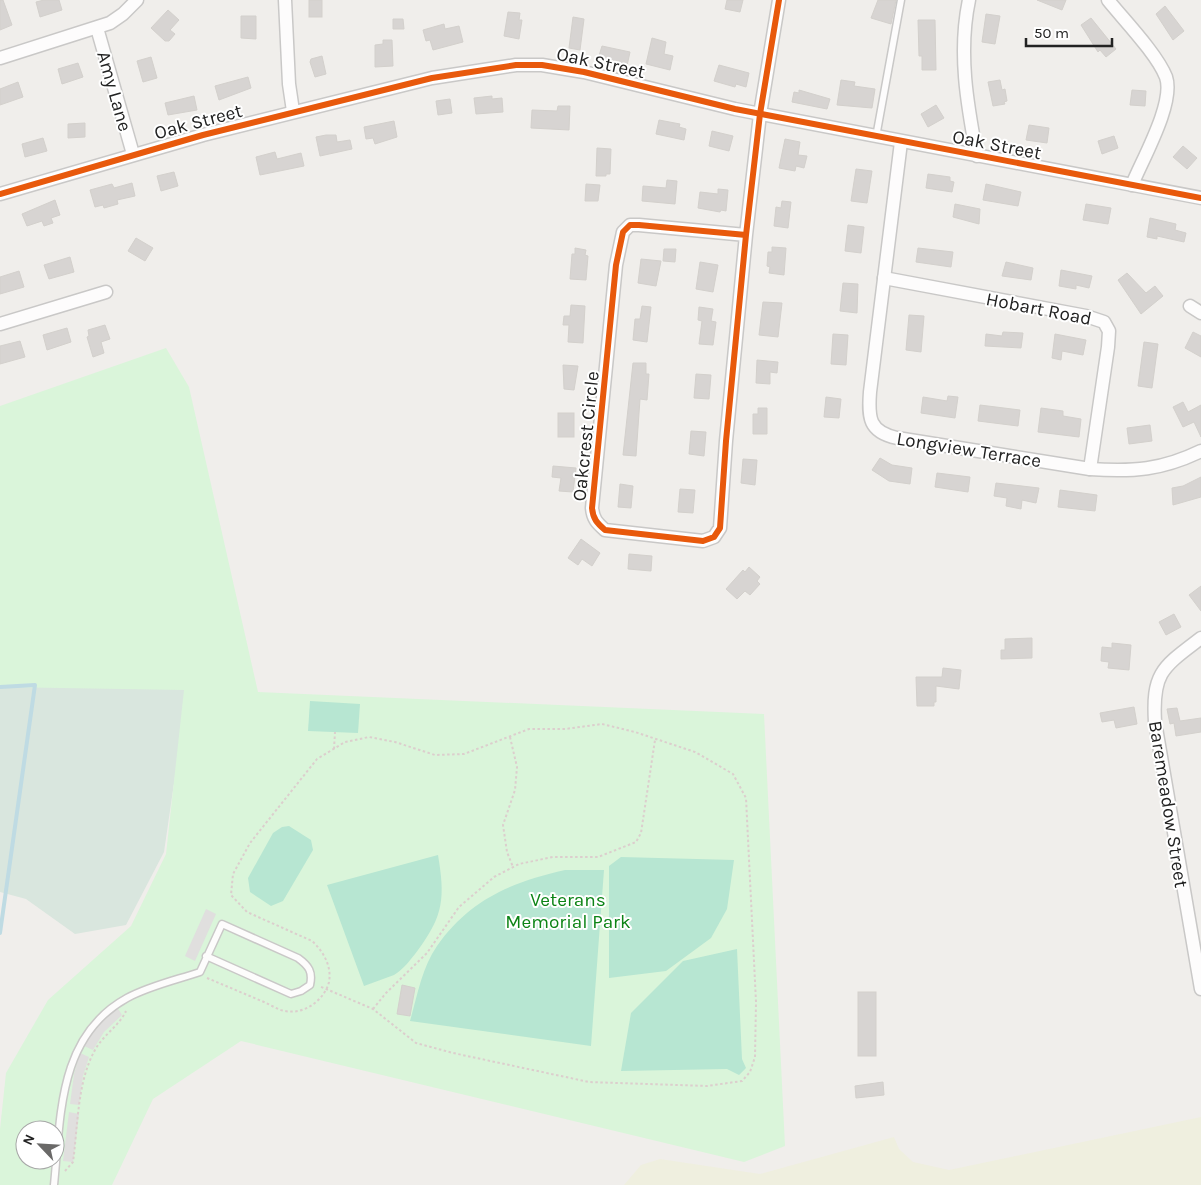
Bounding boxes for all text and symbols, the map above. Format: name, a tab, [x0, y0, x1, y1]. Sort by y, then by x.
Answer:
scale bar	[1026, 15, 1112, 47]
text: 50 m	[1034, 24, 1069, 42]
street label: Oak Street	[554, 43, 647, 83]
street label: Amy Lane	[92, 49, 136, 134]
street label: Oak Street	[152, 100, 245, 144]
street label: Oak Street	[950, 126, 1043, 164]
street label: Hobart Road	[984, 288, 1093, 330]
street label: Oakcrest Circle	[568, 370, 604, 502]
street label: Longview Terrace	[895, 428, 1043, 472]
street label: Baremeadow Street	[1144, 719, 1192, 889]
park label: Veterans Memorial Park	[505, 889, 631, 933]
north arrow	[15, 1120, 65, 1170]
text: N	[19, 1132, 38, 1148]

